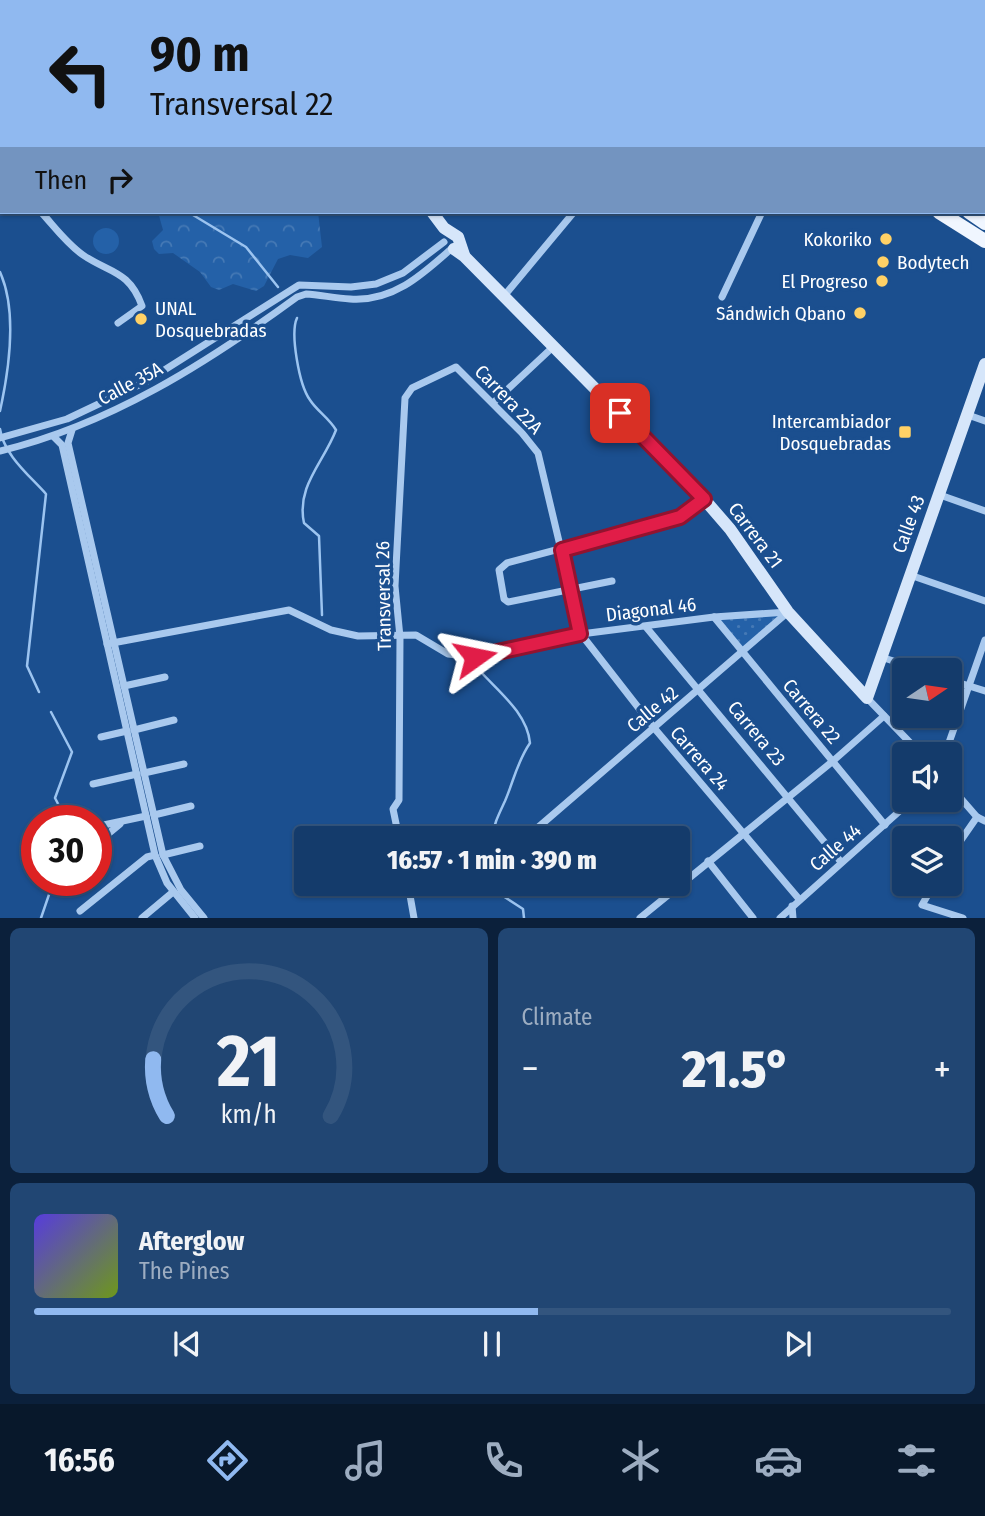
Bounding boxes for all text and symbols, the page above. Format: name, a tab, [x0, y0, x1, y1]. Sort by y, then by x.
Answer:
text: 90 m	[150, 25, 250, 84]
icon: left	[35, 28, 126, 119]
text: Transversal 22	[150, 85, 333, 123]
icon: right	[101, 161, 139, 199]
text: Then	[35, 165, 87, 196]
place label: Kokoriko	[803, 228, 872, 251]
marker: Kokoriko	[878, 231, 894, 247]
place label: Bodytech	[897, 251, 970, 274]
marker: Bodytech	[875, 254, 891, 270]
place label: El Progreso	[782, 270, 868, 293]
marker: El Progreso	[874, 273, 890, 289]
place label: UNAL Dosquebradas	[155, 297, 267, 342]
place label: Sándwich Qbano	[716, 302, 846, 325]
marker: Sándwich Qbano	[852, 305, 868, 321]
marker: UNAL Dosquebradas	[133, 311, 149, 327]
street label: Calle 35A	[94, 357, 166, 410]
street label: Carrera 22A	[470, 360, 547, 439]
pin	[590, 383, 650, 443]
icon: arrive	[601, 394, 639, 432]
place label: Intercambiador Dosquebradas	[772, 410, 891, 455]
marker: Intercambiador Dosquebradas	[897, 424, 913, 440]
street label: Calle 43	[887, 492, 930, 556]
street label: Carrera 21	[724, 498, 788, 573]
street label: Transversal 26	[371, 541, 396, 651]
street label: Diagonal 46	[605, 593, 698, 626]
position arrow	[438, 620, 512, 694]
north arrow	[892, 658, 962, 728]
map controls	[892, 658, 962, 896]
street label: Carrera 22	[778, 674, 845, 748]
street label: Calle 42	[622, 681, 683, 737]
street label: Carrera 23	[723, 696, 790, 770]
street label: Carrera 24	[665, 721, 734, 795]
button: sound	[892, 742, 962, 812]
speed limit sign: 30	[21, 805, 112, 896]
street label: Calle 44	[805, 819, 866, 876]
button: layers	[892, 826, 962, 896]
text: 16:57 · 1 min · 390 m	[387, 845, 597, 876]
text: Climate	[522, 1003, 592, 1031]
text: 21	[216, 1019, 280, 1106]
text: 21.5°	[682, 1038, 790, 1101]
text: −	[522, 1046, 539, 1092]
text: +	[934, 1046, 951, 1092]
text: km/h	[221, 1100, 277, 1130]
text: Afterglow	[139, 1226, 244, 1257]
text: The Pines	[139, 1257, 230, 1285]
icon: previous	[168, 1325, 206, 1363]
icon: pause	[473, 1325, 511, 1363]
icon: next	[779, 1325, 817, 1363]
icon: directions	[203, 1436, 252, 1485]
icon: music	[341, 1436, 390, 1485]
icon: phone	[479, 1436, 528, 1485]
icon: climate	[616, 1436, 665, 1485]
icon: car	[754, 1436, 803, 1485]
icon: filters	[892, 1436, 941, 1485]
text: 16:56	[44, 1441, 115, 1479]

